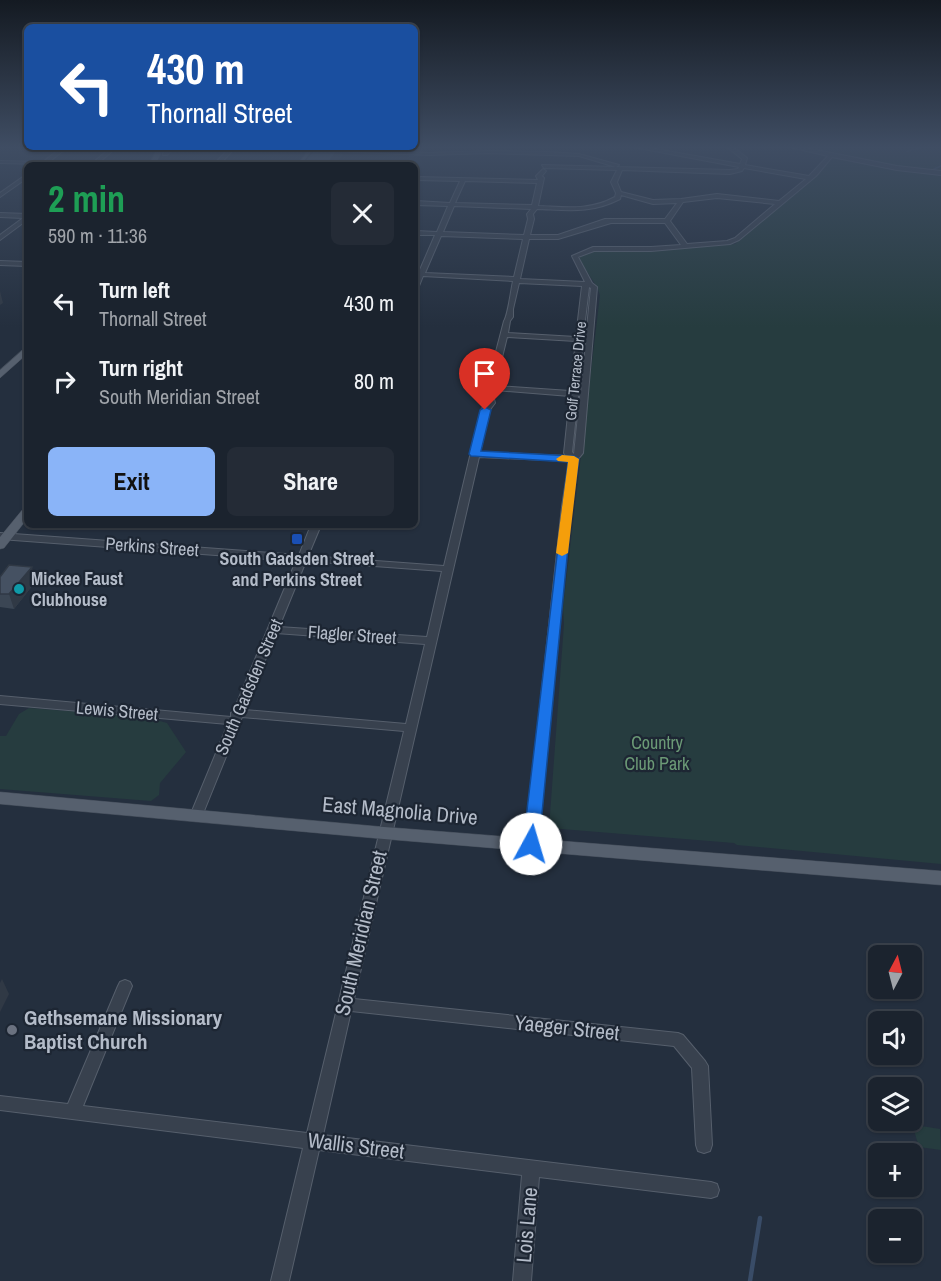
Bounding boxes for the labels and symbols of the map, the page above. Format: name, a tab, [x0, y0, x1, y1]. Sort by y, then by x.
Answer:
street label: Golf Terrace Drive	[560, 320, 591, 422]
pin	[459, 348, 510, 410]
street label: Perkins Street	[105, 531, 200, 562]
marker: South Gadsden Street and Perkins Street	[290, 532, 304, 546]
place label: South Gadsden Street and Perkins Street	[219, 546, 375, 592]
place label: Mickee Faust Clubhouse	[31, 566, 123, 612]
marker: Mickee Faust Clubhouse	[12, 582, 26, 596]
street label: South Gadsden Street	[208, 615, 289, 759]
street label: Flagler Street	[307, 619, 397, 650]
street label: Lewis Street	[75, 694, 159, 727]
park label: Country Club Park	[625, 730, 690, 776]
street label: East Magnolia Drive	[321, 789, 479, 832]
position arrow	[499, 812, 563, 876]
street label: South Meridian Street	[327, 847, 394, 1018]
north arrow	[868, 945, 922, 999]
place label: Gethsemane Missionary Baptist Church	[24, 1003, 223, 1056]
street label: Yaeger Street	[513, 1008, 621, 1047]
marker: Gethsemane Missionary Baptist Church	[5, 1023, 19, 1037]
street label: Wallis Street	[306, 1125, 406, 1166]
street label: Lois Lane	[509, 1186, 544, 1264]

